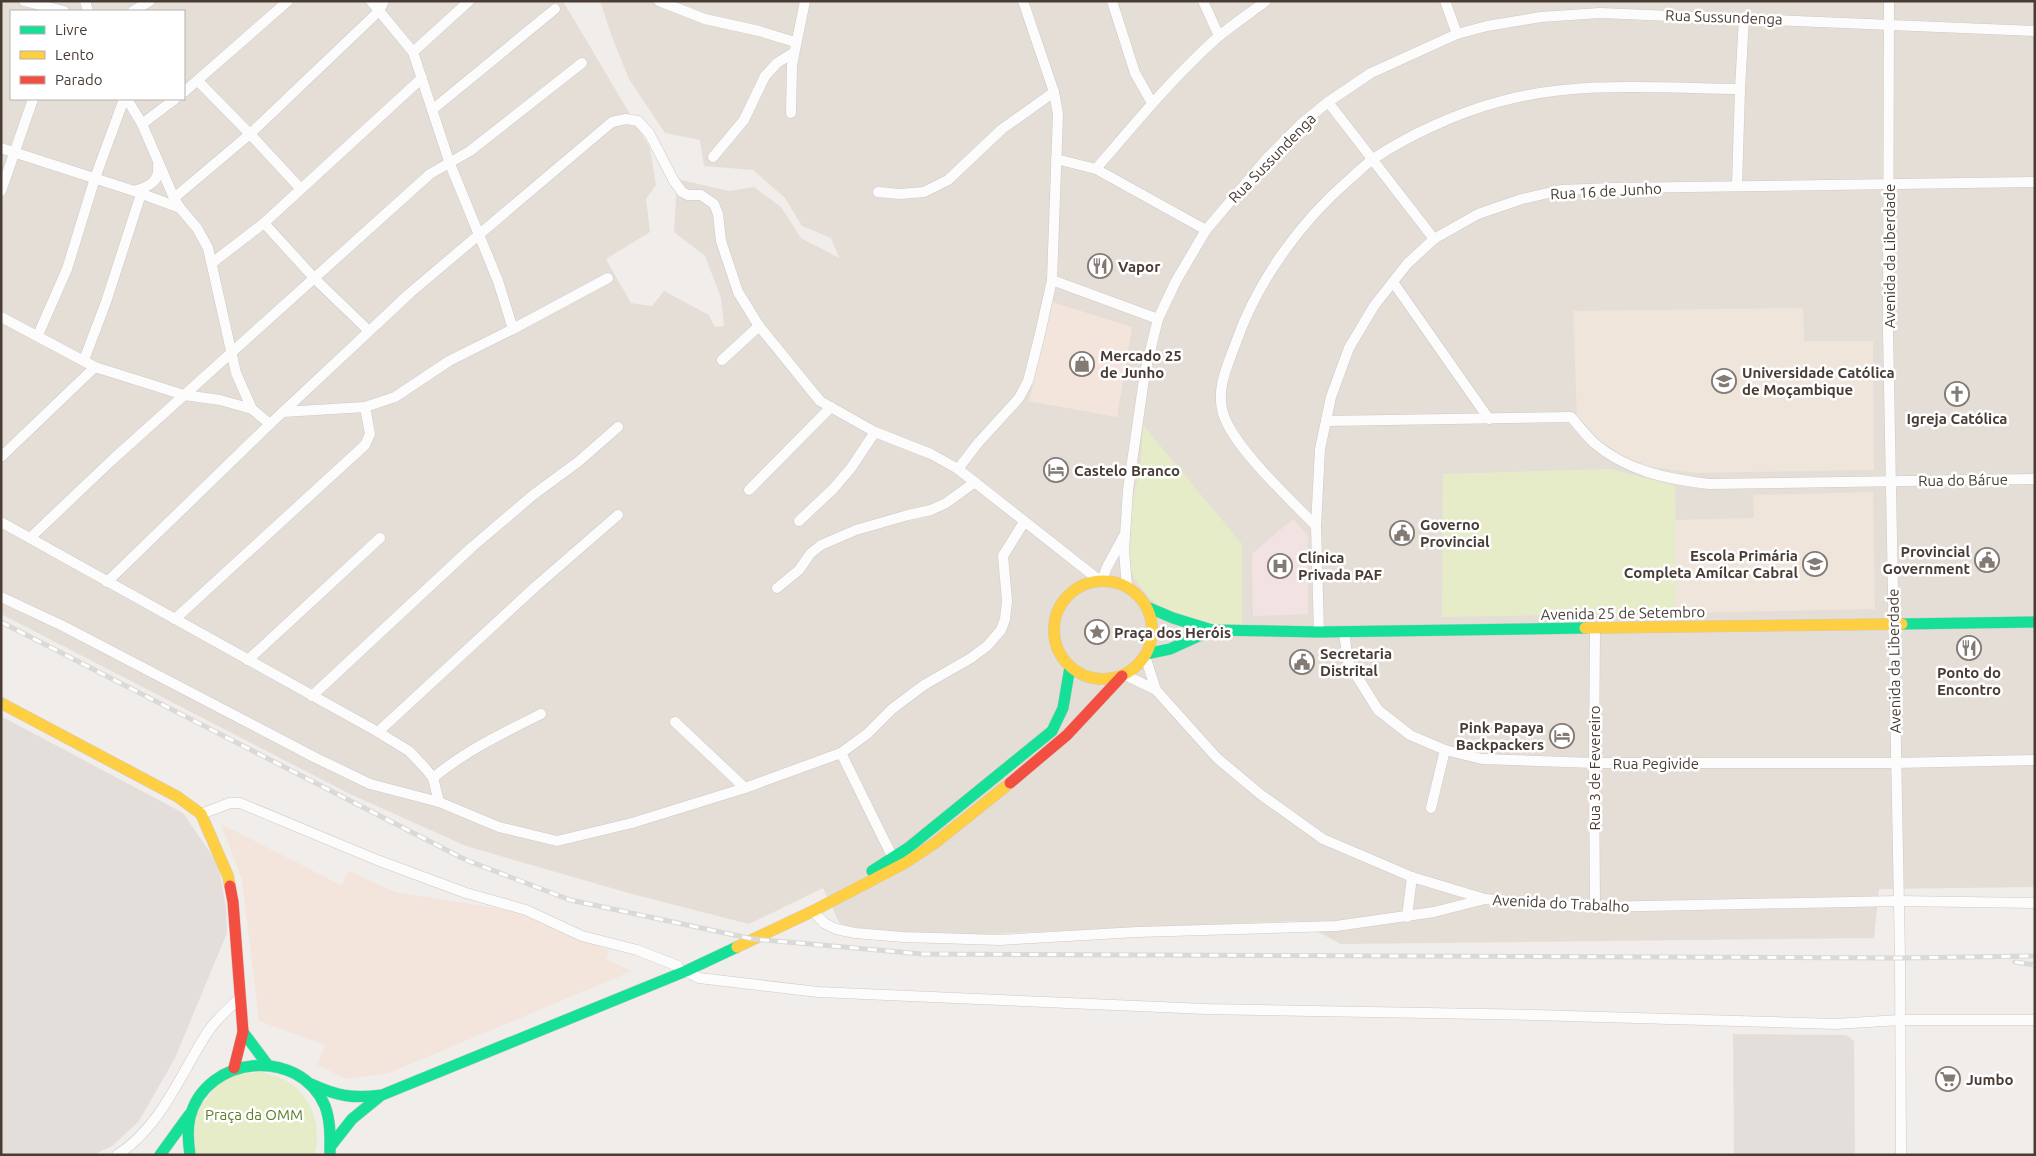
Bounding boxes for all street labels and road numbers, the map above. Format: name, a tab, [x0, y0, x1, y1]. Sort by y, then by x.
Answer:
street label: Rua Sussundenga	[1665, 6, 1783, 28]
street label: Rua Sussundenga	[1225, 110, 1319, 206]
street label: Rua 16 de Junho	[1550, 180, 1662, 202]
street label: Avenida da Liberdade	[1881, 184, 1898, 328]
street label: Rua do Bárue	[1918, 471, 2008, 489]
street label: Avenida da Liberdade	[1884, 588, 1904, 734]
street label: Avenida 25 de Setembro	[1541, 603, 1705, 623]
street label: Rua 3 de Fevereiro	[1586, 705, 1603, 831]
street label: Rua Pegivide	[1613, 755, 1699, 772]
street label: Avenida do Trabalho	[1492, 891, 1630, 915]

